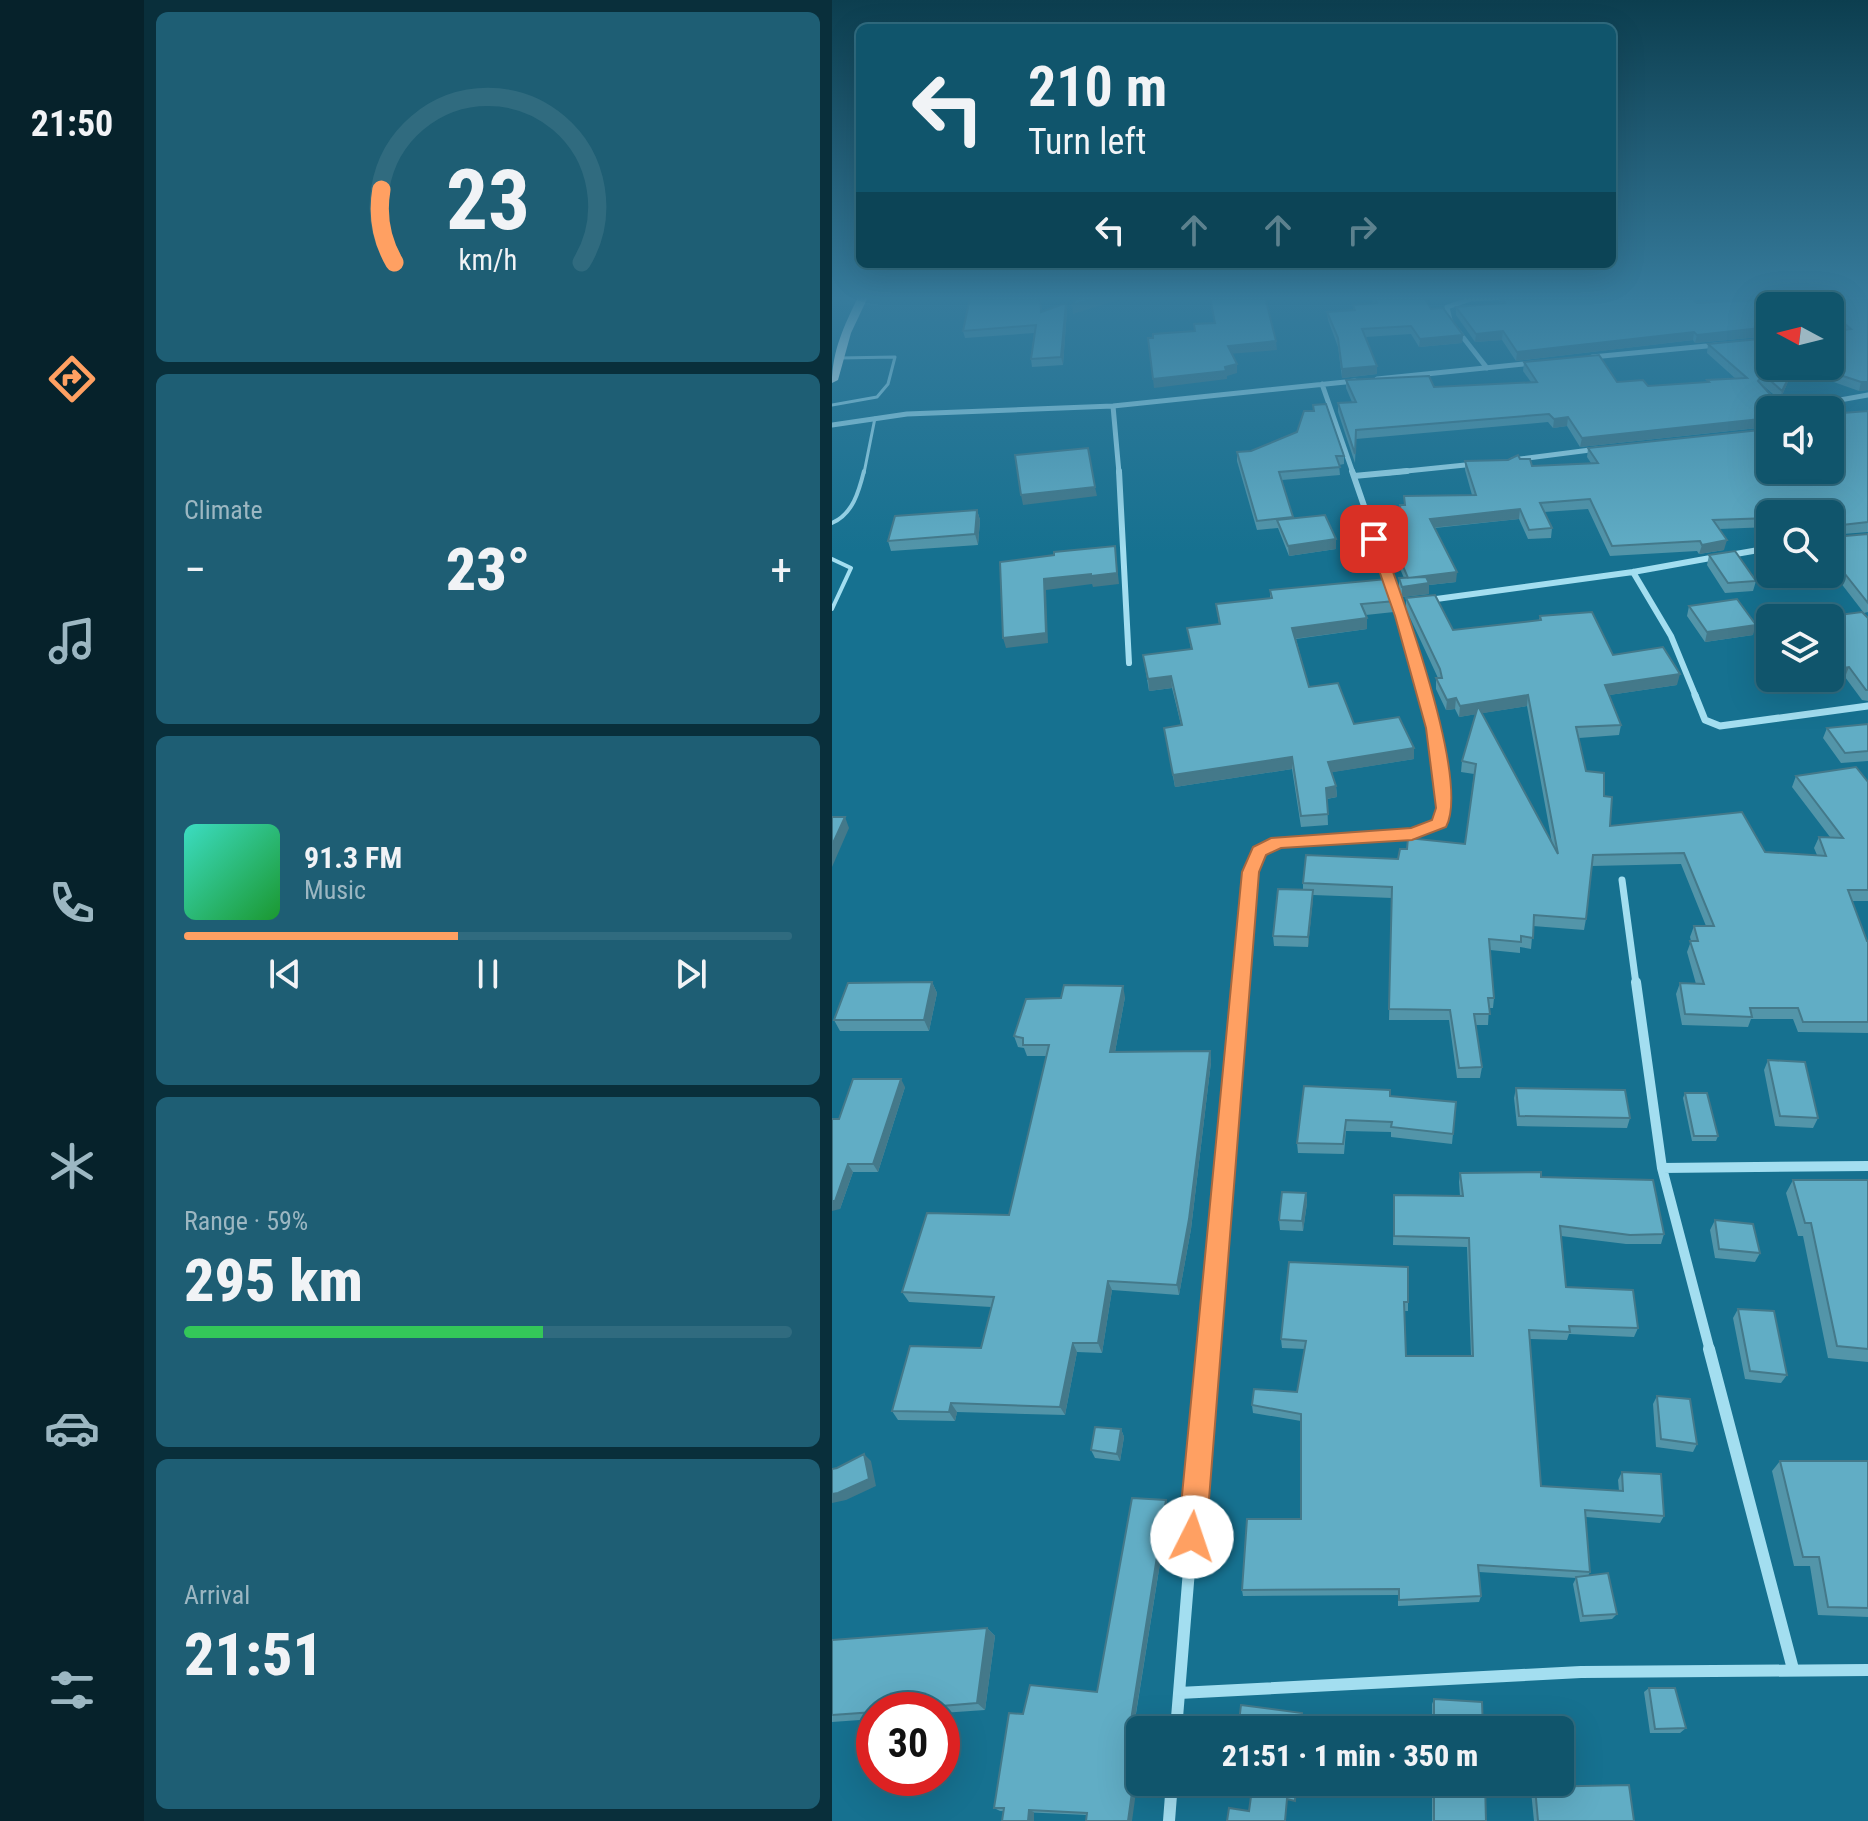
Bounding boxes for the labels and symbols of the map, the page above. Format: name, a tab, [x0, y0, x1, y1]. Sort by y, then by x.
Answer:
north arrow	[1756, 292, 1844, 380]
pin	[1340, 505, 1408, 573]
position arrow	[1150, 1495, 1234, 1579]
speed limit sign: 30	[856, 1692, 960, 1796]

